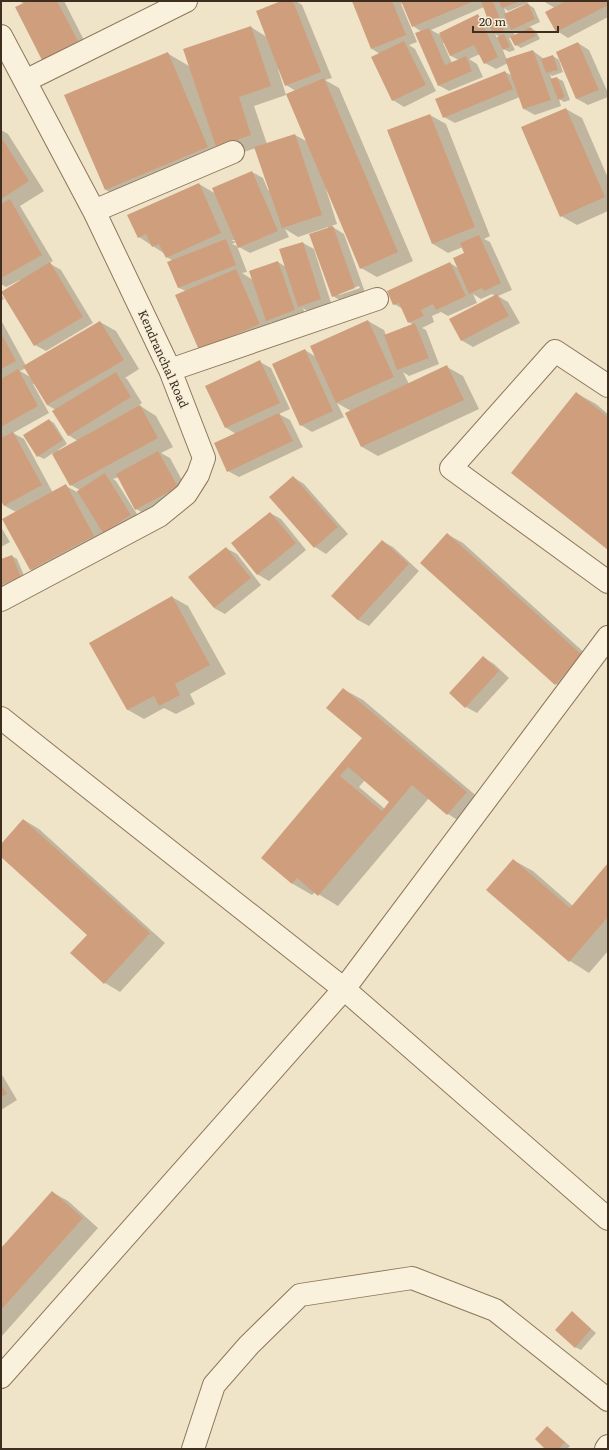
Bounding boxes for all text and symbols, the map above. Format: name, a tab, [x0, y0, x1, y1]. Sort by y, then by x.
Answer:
scale bar	[473, 8, 558, 34]
text: 20 m	[479, 12, 506, 30]
street label: Kendranchal Road	[134, 307, 194, 411]

